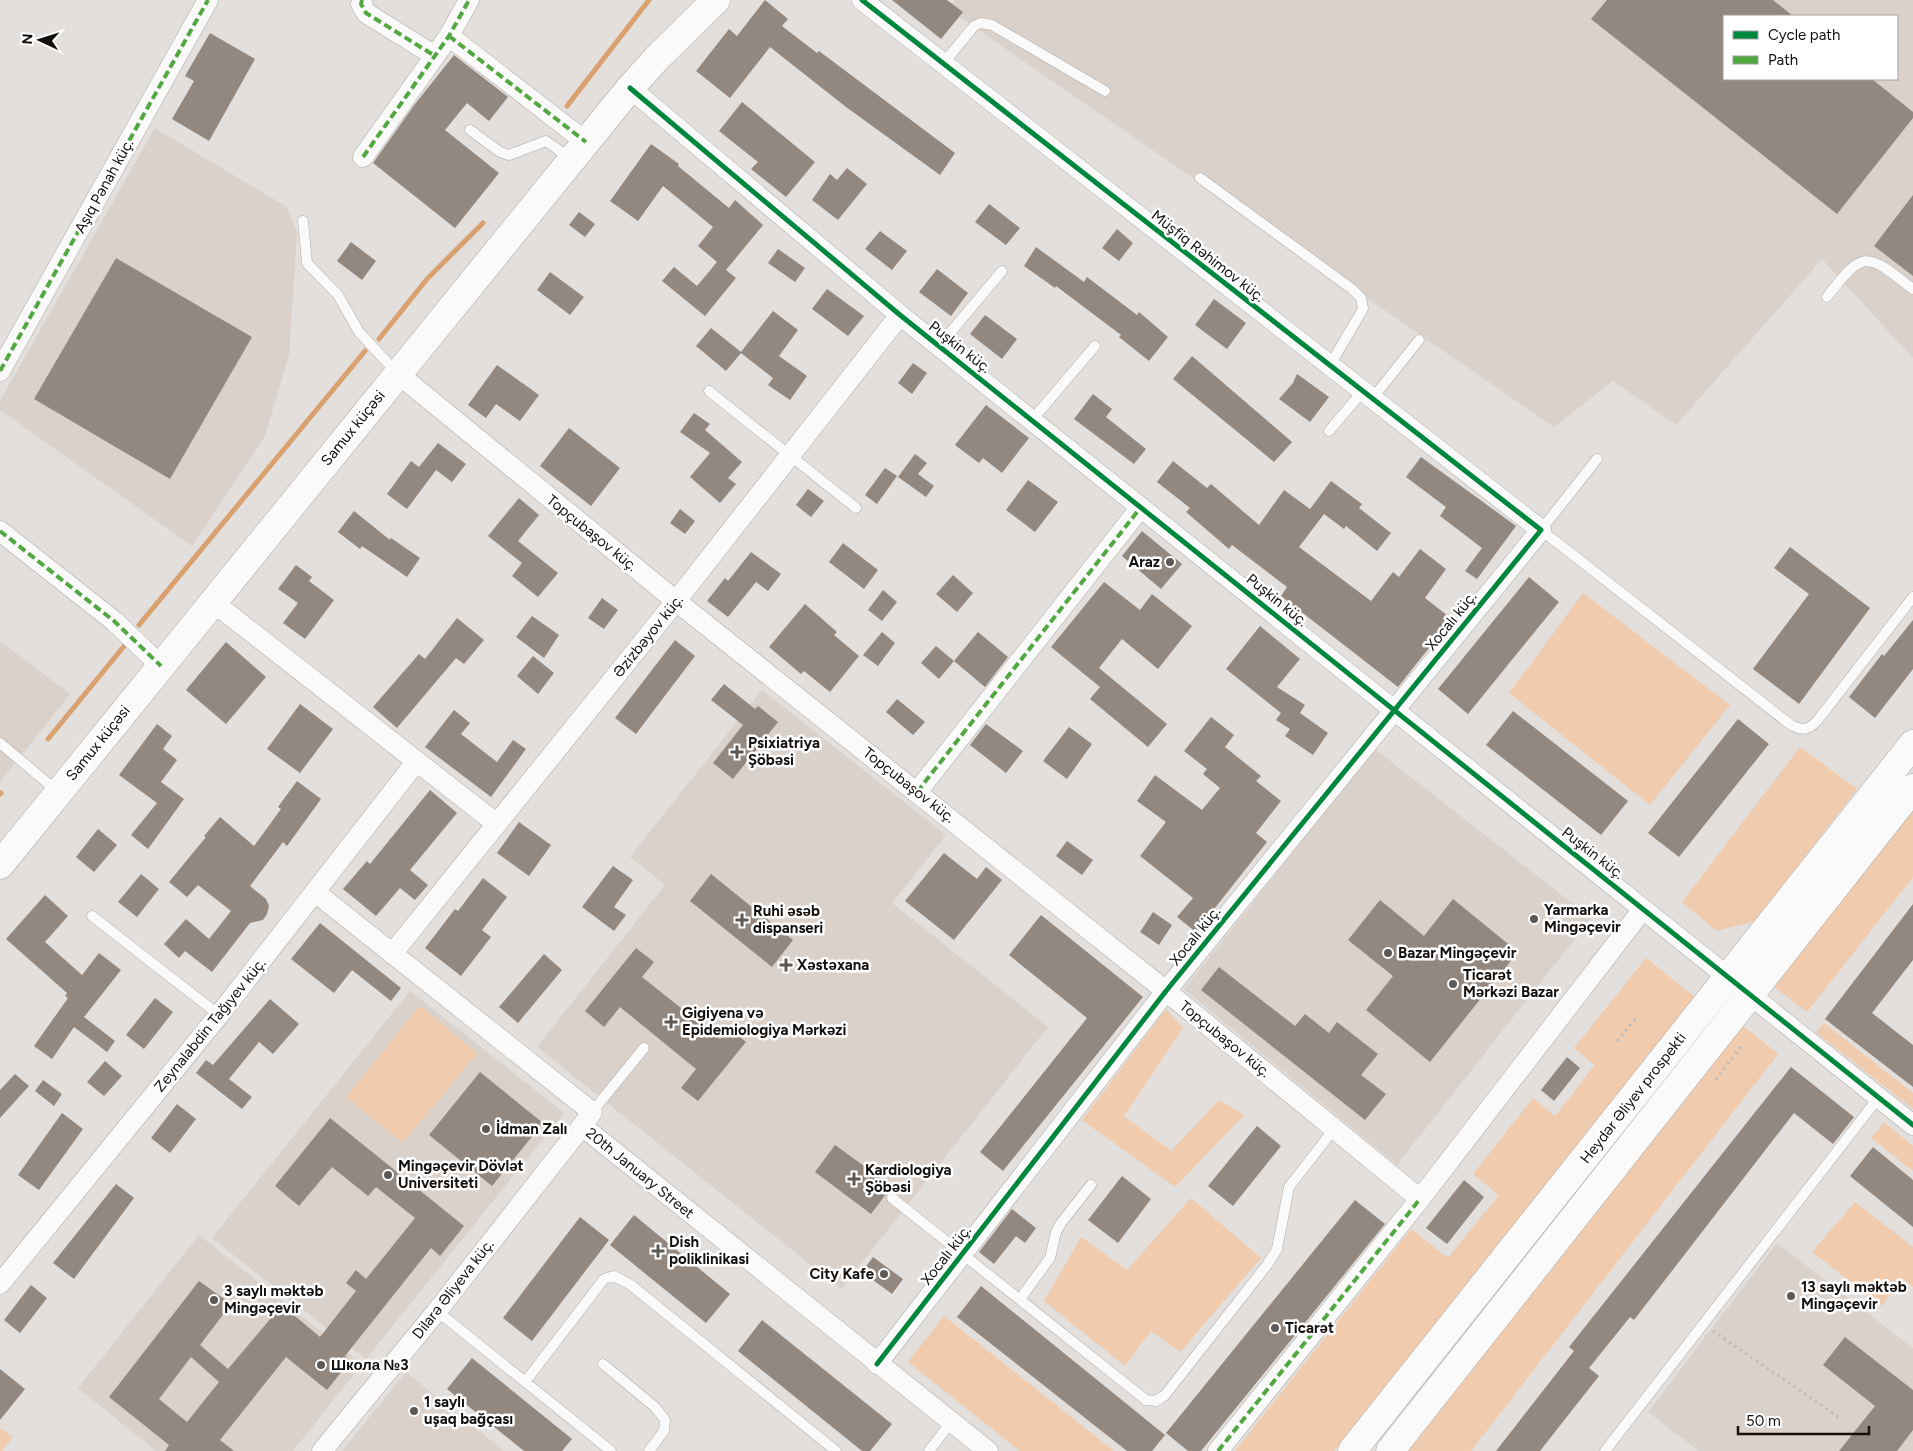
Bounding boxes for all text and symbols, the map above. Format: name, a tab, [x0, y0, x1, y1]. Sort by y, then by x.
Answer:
north arrow	[15, 15, 65, 65]
legend	[1723, 15, 1898, 80]
text: Cycle path	[1768, 26, 1840, 44]
text: N	[19, 33, 36, 45]
text: Path	[1768, 51, 1798, 69]
street label: Aşıq Pənah küç.	[71, 136, 137, 236]
street label: Müşfiq Rəhimov küç.	[1148, 206, 1268, 306]
street label: Puşkin küç.	[925, 317, 995, 377]
street label: Samux küçəsi	[317, 387, 389, 469]
street label: Topçubaşov küç.	[543, 491, 641, 575]
place label: Araz	[1128, 553, 1160, 571]
marker: Araz	[1164, 556, 1176, 568]
street label: Puşkin küç.	[1243, 570, 1311, 630]
street label: Xocalı küç.	[1422, 588, 1480, 654]
street label: Əzizbəyov küç.	[609, 591, 687, 681]
street label: Samux küçəsi	[62, 702, 134, 784]
place label: Psixiatriya Şöbəsi	[748, 734, 820, 769]
street label: Topçubaşov küç.	[859, 743, 959, 827]
marker: Psixiatriya Şöbəsi	[730, 745, 744, 759]
street label: Puşkin küç.	[1558, 823, 1628, 883]
place label: Yarmarka Mingəçevir	[1544, 901, 1621, 936]
place label: Ruhi əsəb dispanseri	[753, 902, 823, 937]
street label: Xocalı küç.	[1166, 903, 1224, 969]
marker: Ruhi əsəb dispanseri	[735, 913, 749, 927]
marker: Yarmarka Mingəçevir	[1528, 913, 1540, 925]
place label: Bazar Mingəçevir	[1398, 944, 1517, 962]
marker: Bazar Mingəçevir	[1382, 947, 1394, 959]
street label: Zeynalabdin Tağıyev küç.	[150, 954, 270, 1096]
place label: Xəstəxana	[797, 956, 869, 974]
marker: Xəstəxana	[779, 958, 793, 972]
place label: Ticarət Mərkəzi Bazar	[1463, 966, 1559, 1001]
marker: Ticarət Mərkəzi Bazar	[1447, 978, 1459, 990]
street label: Topçubaşov küç.	[1176, 997, 1274, 1081]
place label: Gigiyena və Epidemiologiya Mərkəzi	[682, 1004, 847, 1039]
marker: Gigiyena və Epidemiologiya Mərkəzi	[664, 1015, 678, 1029]
street label: Heydər Əliyev prospekti	[1576, 1029, 1690, 1167]
place label: İdman Zalı	[496, 1119, 568, 1138]
marker: İdman Zalı	[480, 1123, 492, 1135]
street label: 20th January Street	[582, 1124, 698, 1222]
place label: Mingəçevir Dövlət Universiteti	[398, 1157, 524, 1192]
place label: Kardiologiya Şöbəsi	[865, 1161, 952, 1196]
marker: Mingəçevir Dövlət Universiteti	[382, 1169, 394, 1181]
marker: Kardiologiya Şöbəsi	[847, 1172, 861, 1186]
street label: Xocalı küç.	[917, 1222, 975, 1288]
place label: Dish poliklinikasi	[669, 1233, 749, 1268]
street label: Dilarə Əliyeva küç.	[409, 1236, 497, 1342]
marker: Dish poliklinikasi	[651, 1244, 665, 1258]
place label: City Kafe	[809, 1265, 875, 1283]
marker: City Kafe	[878, 1268, 890, 1280]
place label: 13 saylı məktəb Mingəçevir	[1801, 1278, 1907, 1313]
place label: 3 saylı məktəb Mingəçevir	[224, 1282, 323, 1317]
marker: 13 saylı məktəb Mingəçevir	[1785, 1290, 1797, 1302]
marker: 3 saylı məktəb Mingəçevir	[208, 1294, 220, 1306]
place label: Ticarət	[1285, 1319, 1334, 1337]
marker: Ticarət	[1269, 1322, 1281, 1334]
place label: Школа №3	[331, 1356, 409, 1374]
marker: Школа №3	[315, 1359, 327, 1371]
place label: 1 saylı uşaq bağçası	[424, 1393, 513, 1428]
scale bar	[1738, 1404, 1869, 1436]
marker: 1 saylı uşaq bağçası	[408, 1405, 420, 1417]
text: 50 m	[1746, 1412, 1781, 1430]

